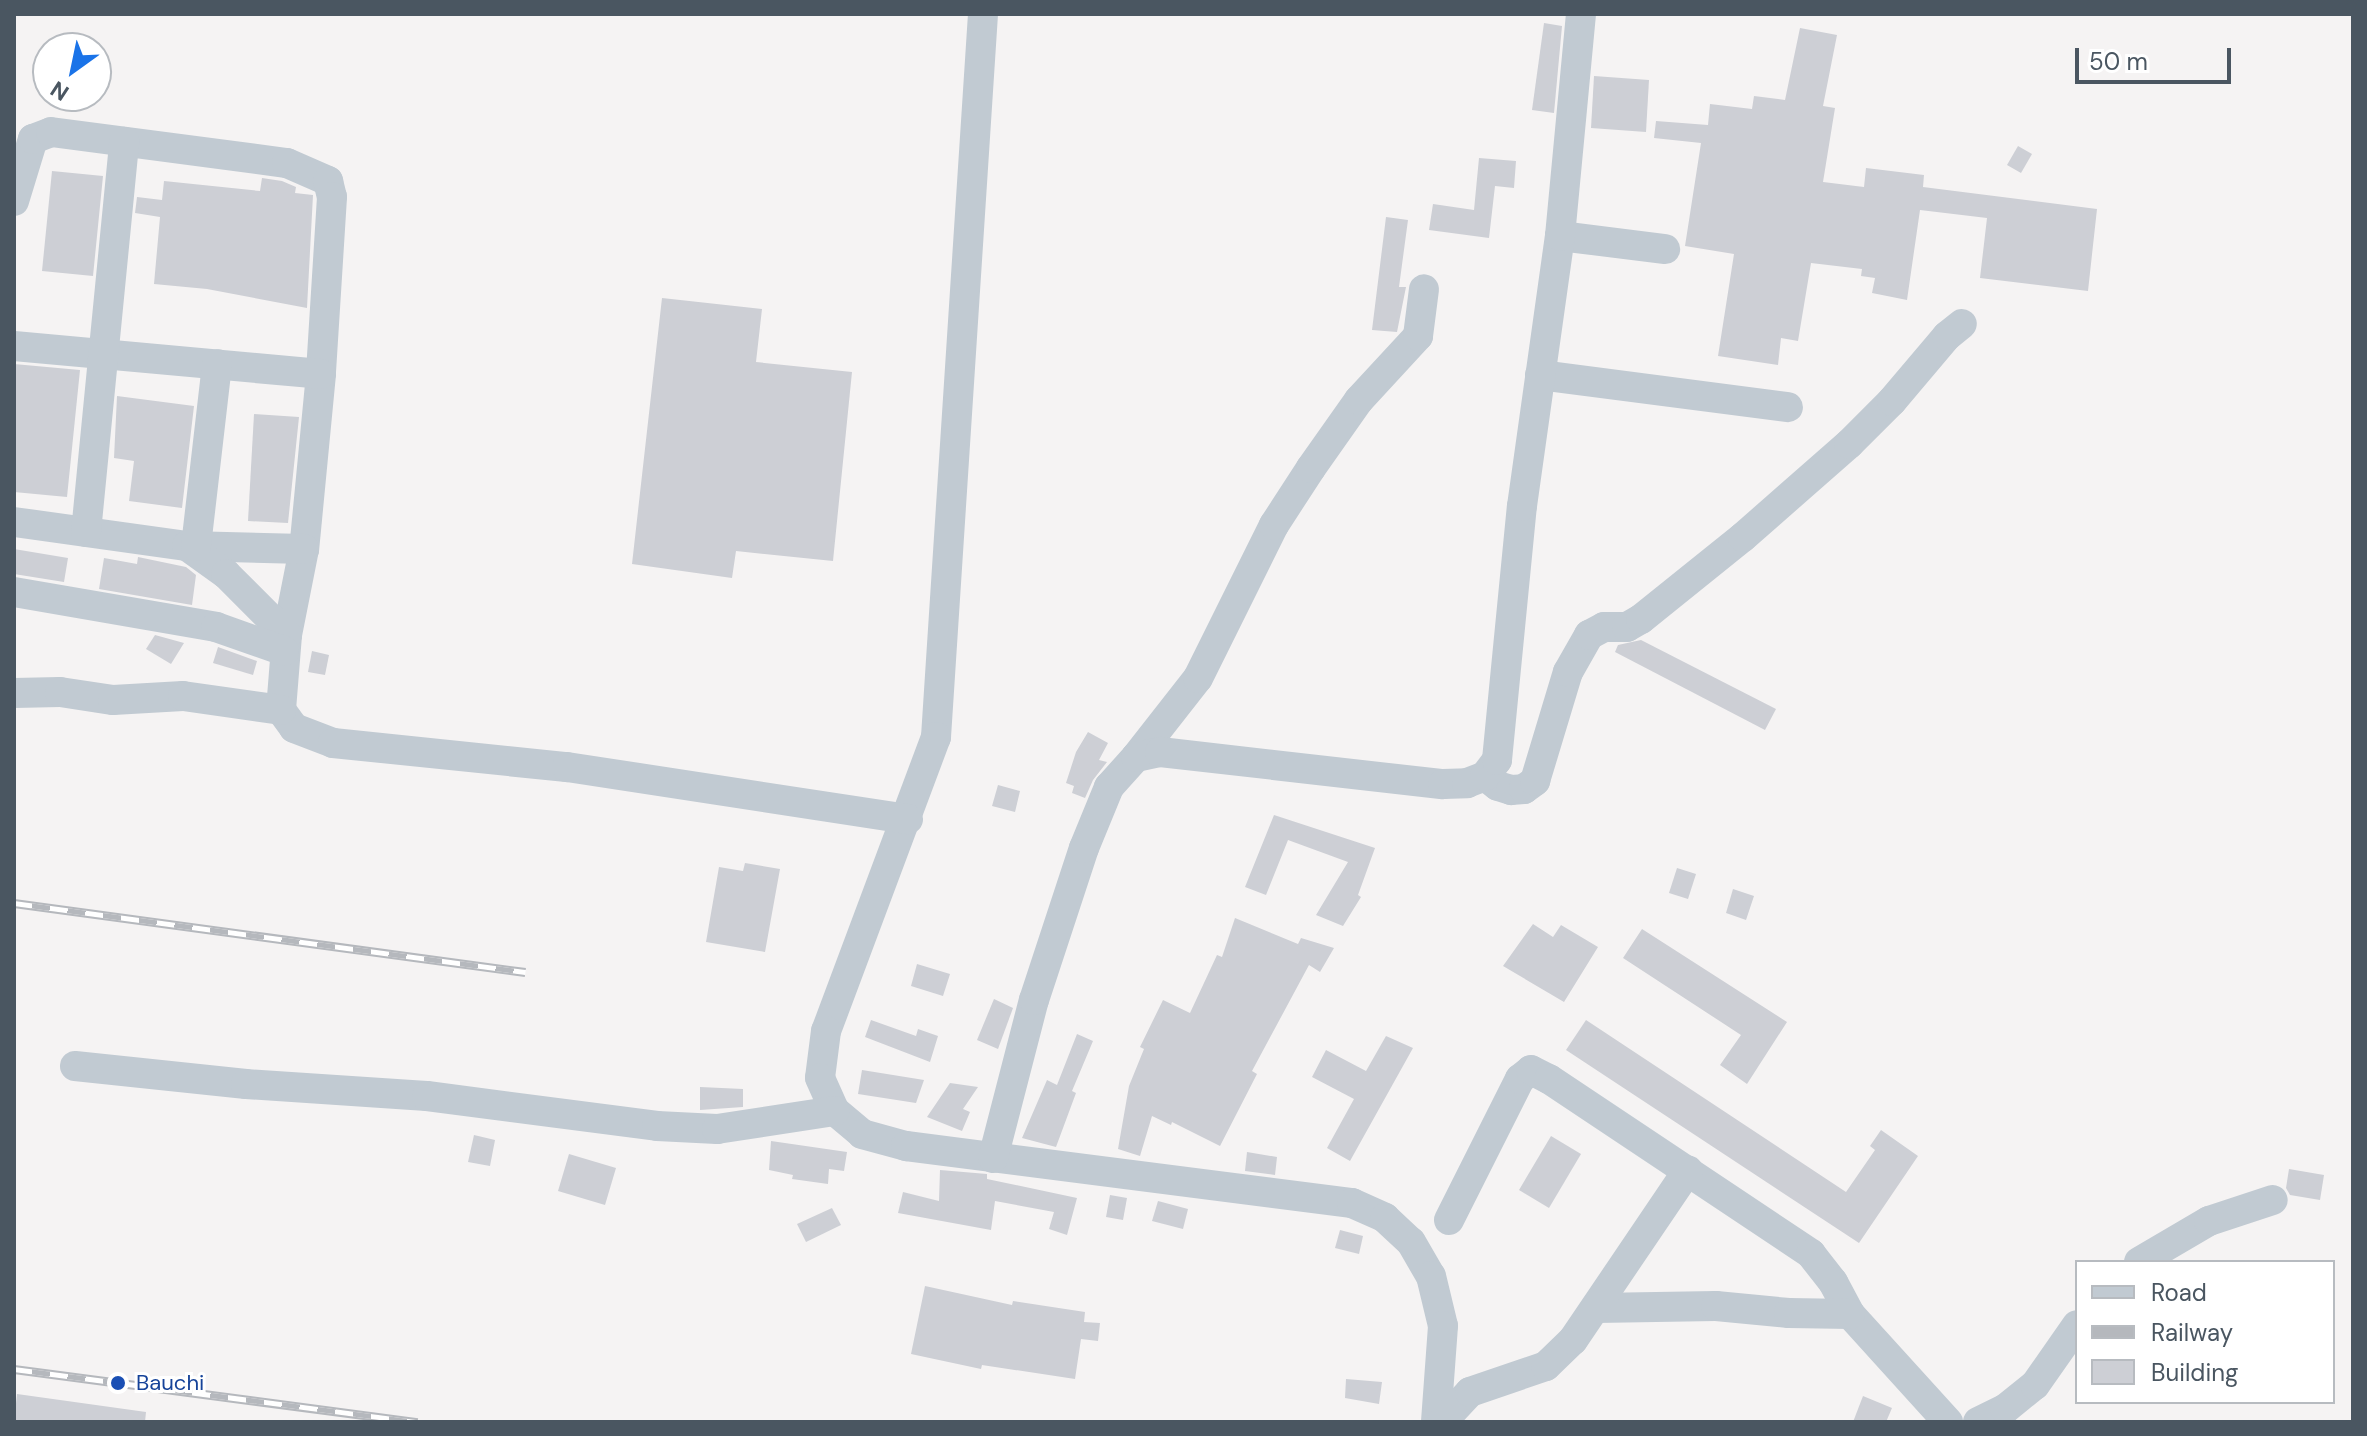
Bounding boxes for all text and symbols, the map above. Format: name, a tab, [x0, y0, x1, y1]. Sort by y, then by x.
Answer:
north arrow	[32, 32, 112, 112]
scale bar	[2079, 32, 2235, 82]
text: 50 m	[2089, 46, 2148, 77]
text: N	[45, 74, 74, 107]
legend	[2075, 1260, 2335, 1404]
text: Road	[2151, 1277, 2207, 1308]
text: Railway	[2151, 1317, 2233, 1348]
text: Building	[2151, 1357, 2238, 1388]
place label: Bauchi	[136, 1370, 204, 1396]
marker: Bauchi	[107, 1372, 129, 1394]

